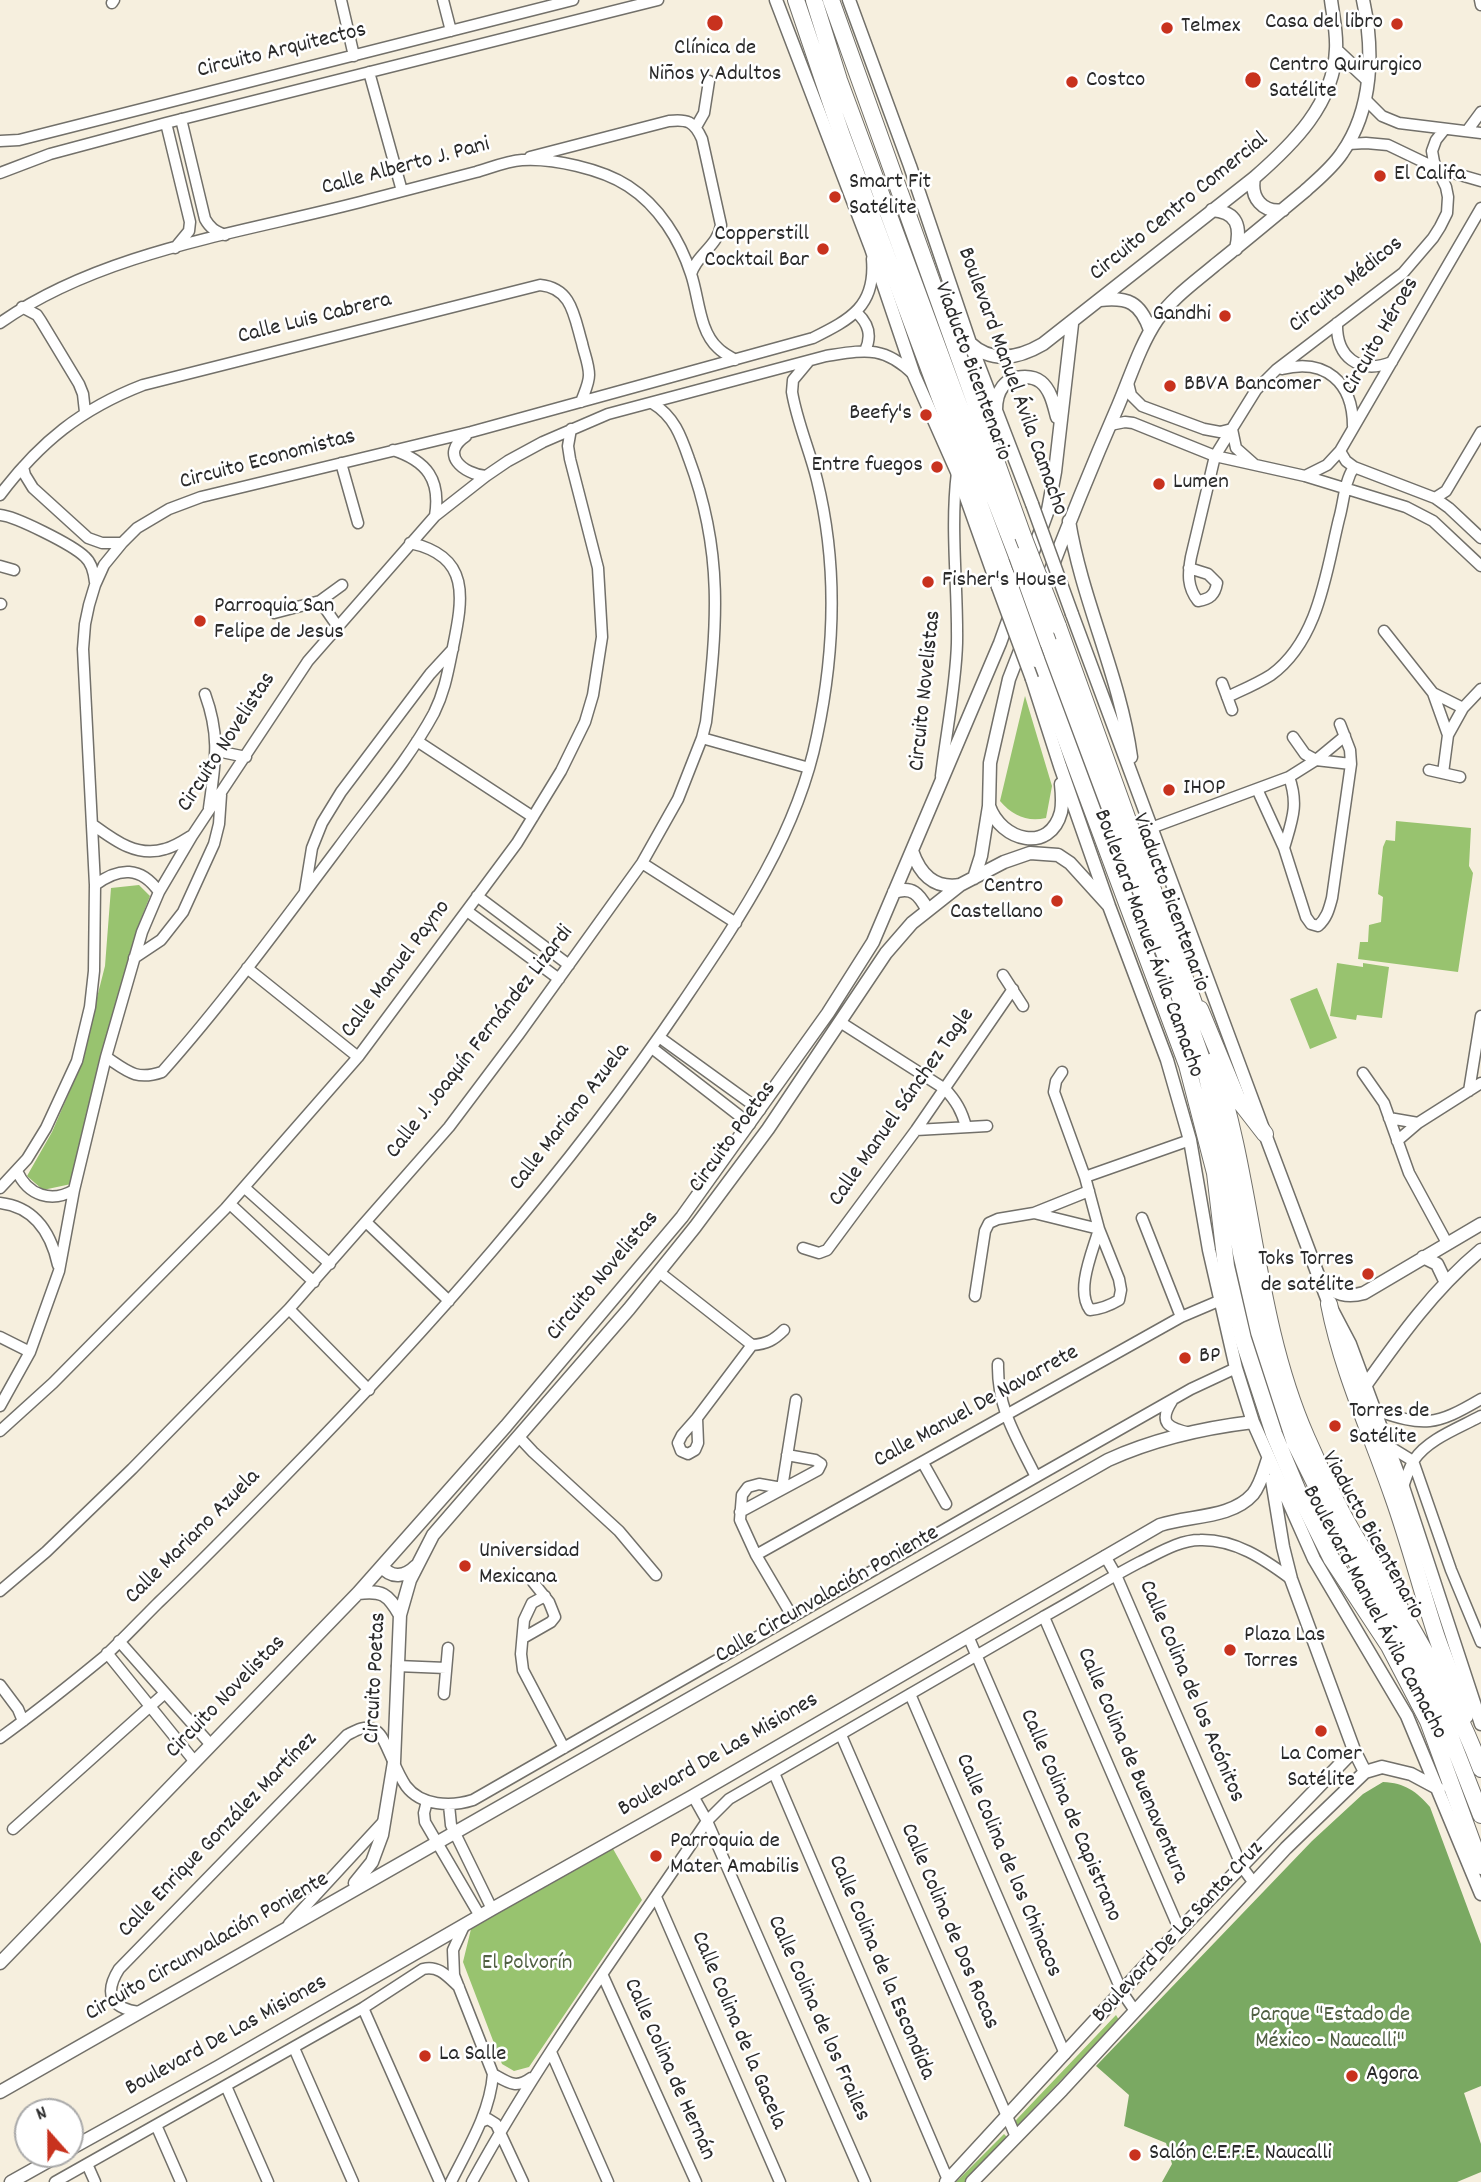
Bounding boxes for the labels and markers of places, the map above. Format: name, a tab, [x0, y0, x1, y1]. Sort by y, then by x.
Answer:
place label: Casa del libro	[1265, 10, 1383, 38]
marker: Clínica de Niños y Adultos	[705, 13, 725, 33]
place label: Telmex	[1181, 14, 1240, 42]
marker: Casa del libro	[1389, 16, 1405, 32]
marker: Telmex	[1159, 20, 1175, 36]
place label: Clínica de Niños y Adultos	[648, 36, 782, 90]
place label: Centro Quirurgico Satélite	[1269, 53, 1422, 107]
place label: Costco	[1086, 68, 1145, 96]
marker: Centro Quirurgico Satélite	[1243, 70, 1263, 90]
marker: Costco	[1064, 74, 1080, 90]
place label: El Califa	[1394, 162, 1466, 190]
marker: El Califa	[1372, 168, 1388, 184]
place label: Smart Fit Satélite	[849, 170, 931, 224]
marker: Smart Fit Satélite	[827, 189, 843, 205]
place label: Copperstill Cocktail Bar	[704, 222, 809, 276]
marker: Copperstill Cocktail Bar	[815, 241, 831, 257]
place label: Gandhi	[1152, 302, 1211, 330]
marker: Gandhi	[1217, 308, 1233, 324]
place label: BBVA Bancomer	[1184, 372, 1321, 400]
marker: BBVA Bancomer	[1162, 378, 1178, 394]
place label: Beefy's	[849, 401, 912, 429]
marker: Beefy's	[918, 407, 934, 423]
place label: Entre fuegos	[811, 453, 923, 481]
marker: Entre fuegos	[929, 459, 945, 475]
place label: Lumen	[1173, 470, 1229, 498]
marker: Lumen	[1151, 476, 1167, 492]
place label: Fisher's House	[942, 568, 1067, 596]
marker: Fisher's House	[920, 574, 936, 590]
place label: Parroquia San Felipe de Jesus	[214, 594, 344, 648]
marker: Parroquia San Felipe de Jesus	[192, 613, 208, 629]
place label: IHOP	[1183, 776, 1226, 804]
marker: IHOP	[1161, 782, 1177, 798]
place label: Centro Castellano	[950, 874, 1043, 928]
marker: Centro Castellano	[1049, 893, 1065, 909]
place label: Toks Torres de satélite	[1258, 1247, 1354, 1301]
marker: Toks Torres de satélite	[1360, 1266, 1376, 1282]
place label: BP	[1199, 1344, 1220, 1372]
marker: BP	[1177, 1350, 1193, 1366]
place label: Torres de Satélite	[1349, 1399, 1429, 1453]
marker: Torres de Satélite	[1327, 1418, 1343, 1434]
place label: Universidad Mexicana	[479, 1539, 579, 1593]
marker: Universidad Mexicana	[457, 1558, 473, 1574]
place label: Plaza Las Torres	[1244, 1623, 1325, 1677]
marker: Plaza Las Torres	[1222, 1642, 1238, 1658]
marker: La Comer Satélite	[1313, 1723, 1329, 1739]
place label: La Comer Satélite	[1280, 1742, 1362, 1796]
place label: Parroquia de Mater Amabilis	[670, 1829, 799, 1883]
marker: Parroquia de Mater Amabilis	[648, 1848, 664, 1864]
place label: La Salle	[439, 2042, 506, 2070]
marker: La Salle	[417, 2048, 433, 2064]
place label: Agora	[1366, 2062, 1418, 2090]
marker: Agora	[1344, 2068, 1360, 2084]
place label: Salón C.E.F.E. Naucalli	[1149, 2141, 1332, 2169]
marker: Salón C.E.F.E. Naucalli	[1127, 2147, 1143, 2163]

